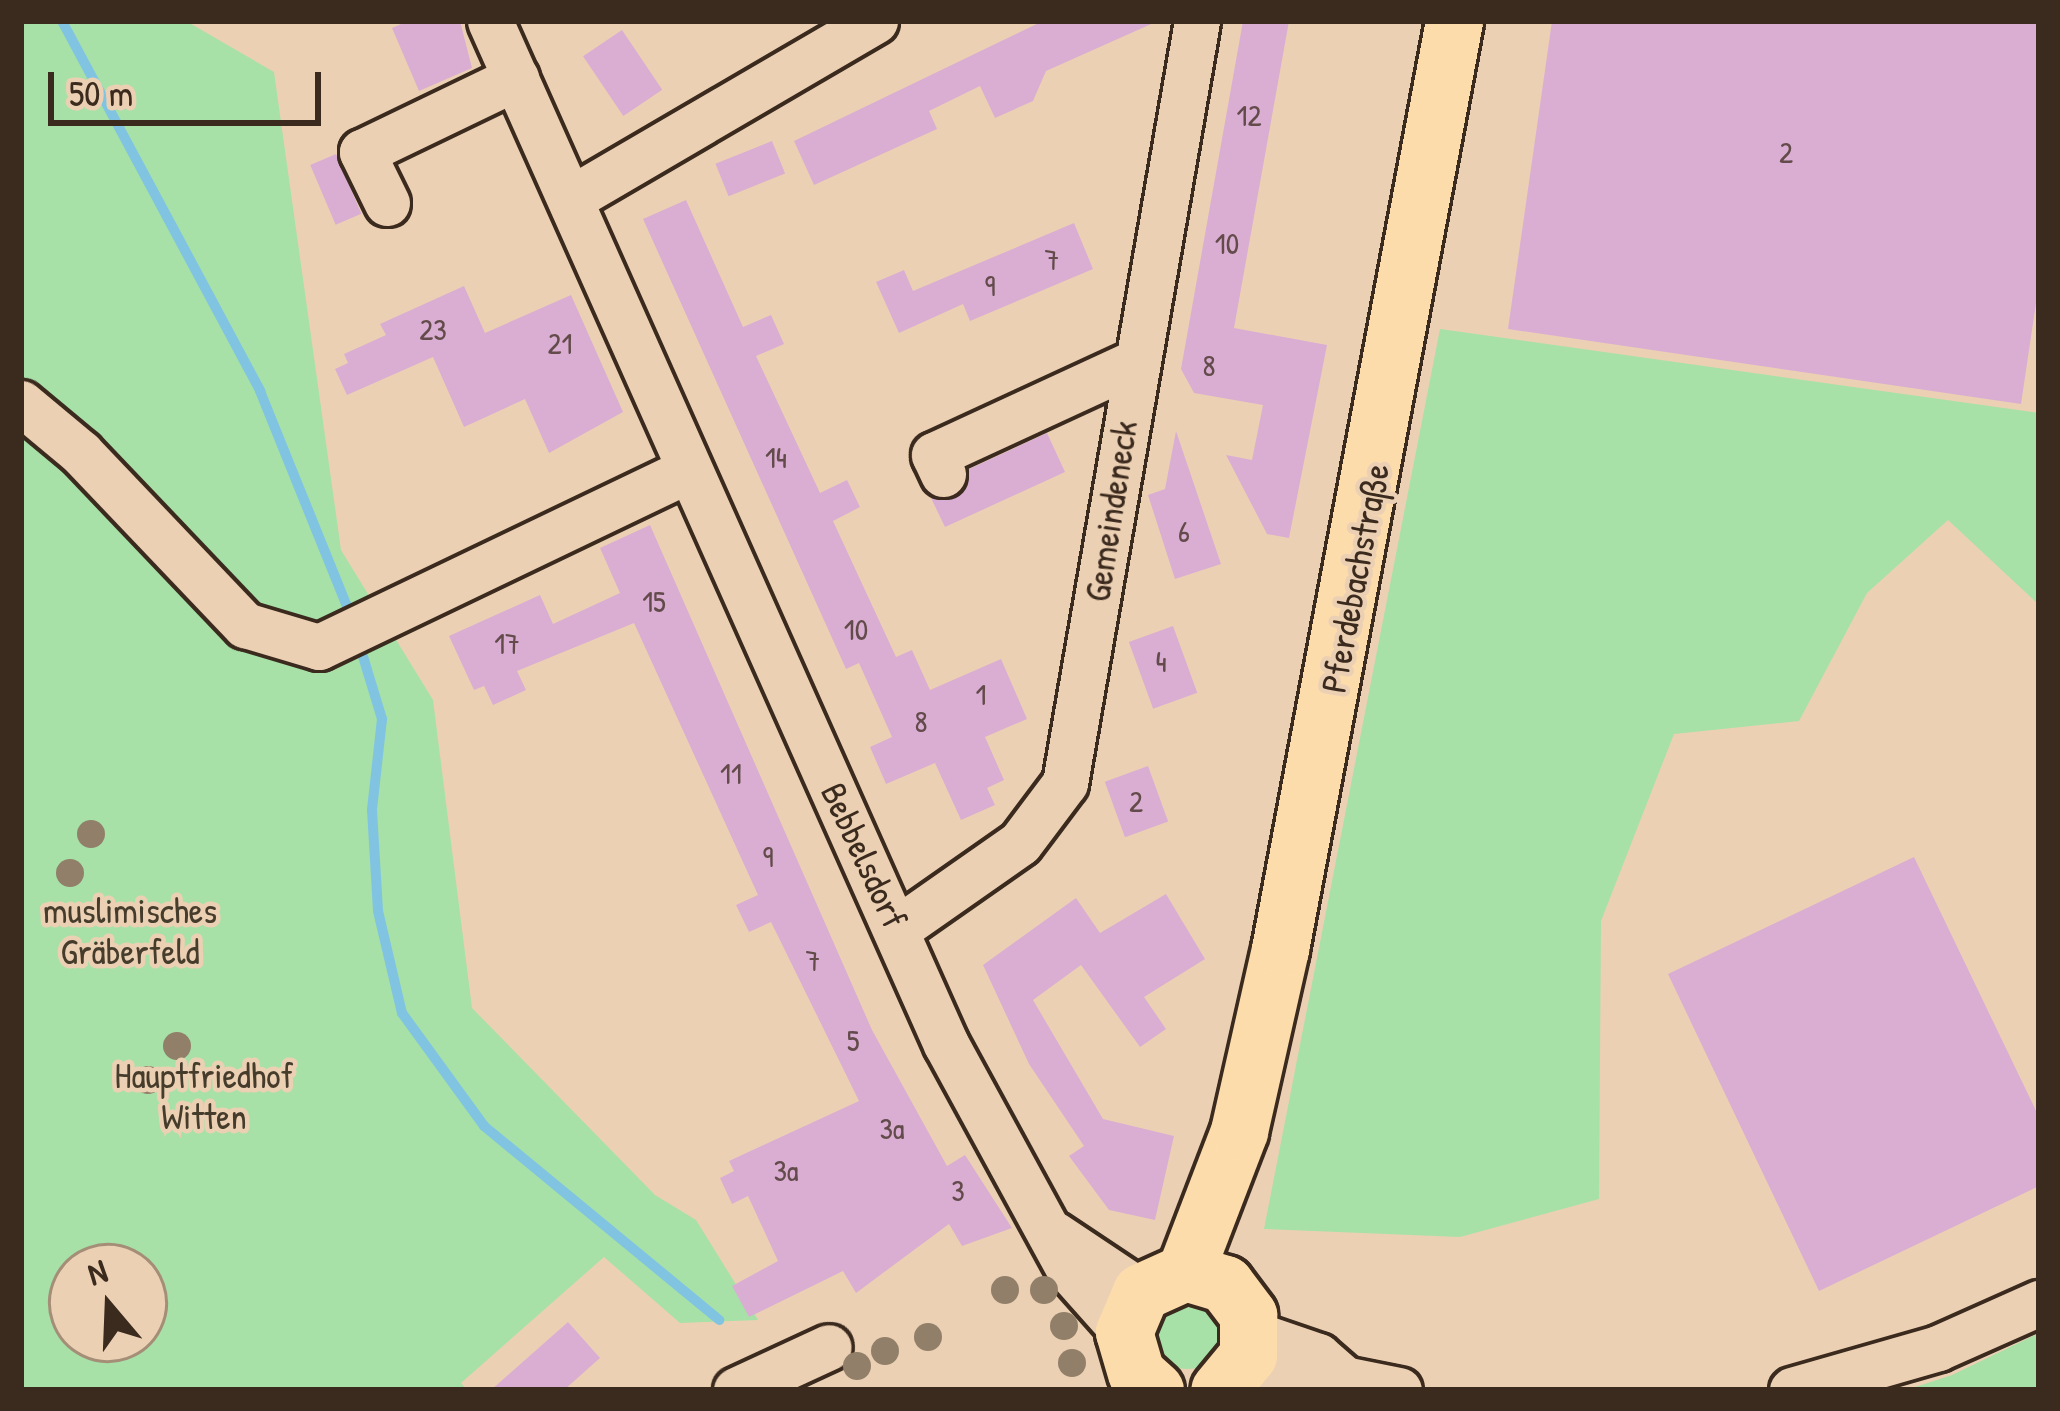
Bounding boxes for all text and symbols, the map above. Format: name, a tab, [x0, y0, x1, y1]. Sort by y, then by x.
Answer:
scale bar	[54, 48, 327, 122]
text: 50 m	[69, 68, 133, 117]
house number: 12	[1237, 97, 1261, 133]
house number: 2	[1779, 134, 1793, 170]
house number: 10	[1215, 225, 1239, 261]
house number: 7	[1045, 241, 1059, 277]
house number: 9	[984, 267, 996, 303]
house number: 23	[419, 311, 447, 347]
house number: 21	[548, 325, 572, 361]
house number: 8	[1203, 347, 1215, 383]
street label: Gemeindeneck	[1074, 417, 1146, 605]
house number: 14	[765, 439, 787, 475]
street label: Pferdebachstraße	[1311, 460, 1397, 696]
house number: 6	[1178, 513, 1190, 549]
house number: 15	[642, 583, 666, 619]
house number: 10	[844, 611, 868, 647]
house number: 17	[494, 625, 520, 661]
house number: 4	[1155, 643, 1167, 679]
house number: 1	[976, 676, 986, 712]
house number: 8	[915, 703, 927, 739]
house number: 11	[720, 755, 742, 791]
street label: Bebbelsdorf	[813, 775, 917, 935]
house number: 2	[1129, 783, 1143, 819]
house number: 9	[762, 838, 774, 874]
park label: muslimisches Gräberfeld	[43, 887, 217, 972]
house number: 7	[806, 942, 820, 978]
house number: 5	[847, 1022, 859, 1058]
park label: Hauptfriedhof Witten	[115, 1052, 293, 1137]
house number: 3a	[879, 1110, 905, 1146]
house number: 3a	[773, 1152, 799, 1188]
house number: 3	[951, 1172, 965, 1208]
north arrow	[48, 1243, 168, 1363]
text: N	[82, 1248, 113, 1295]

